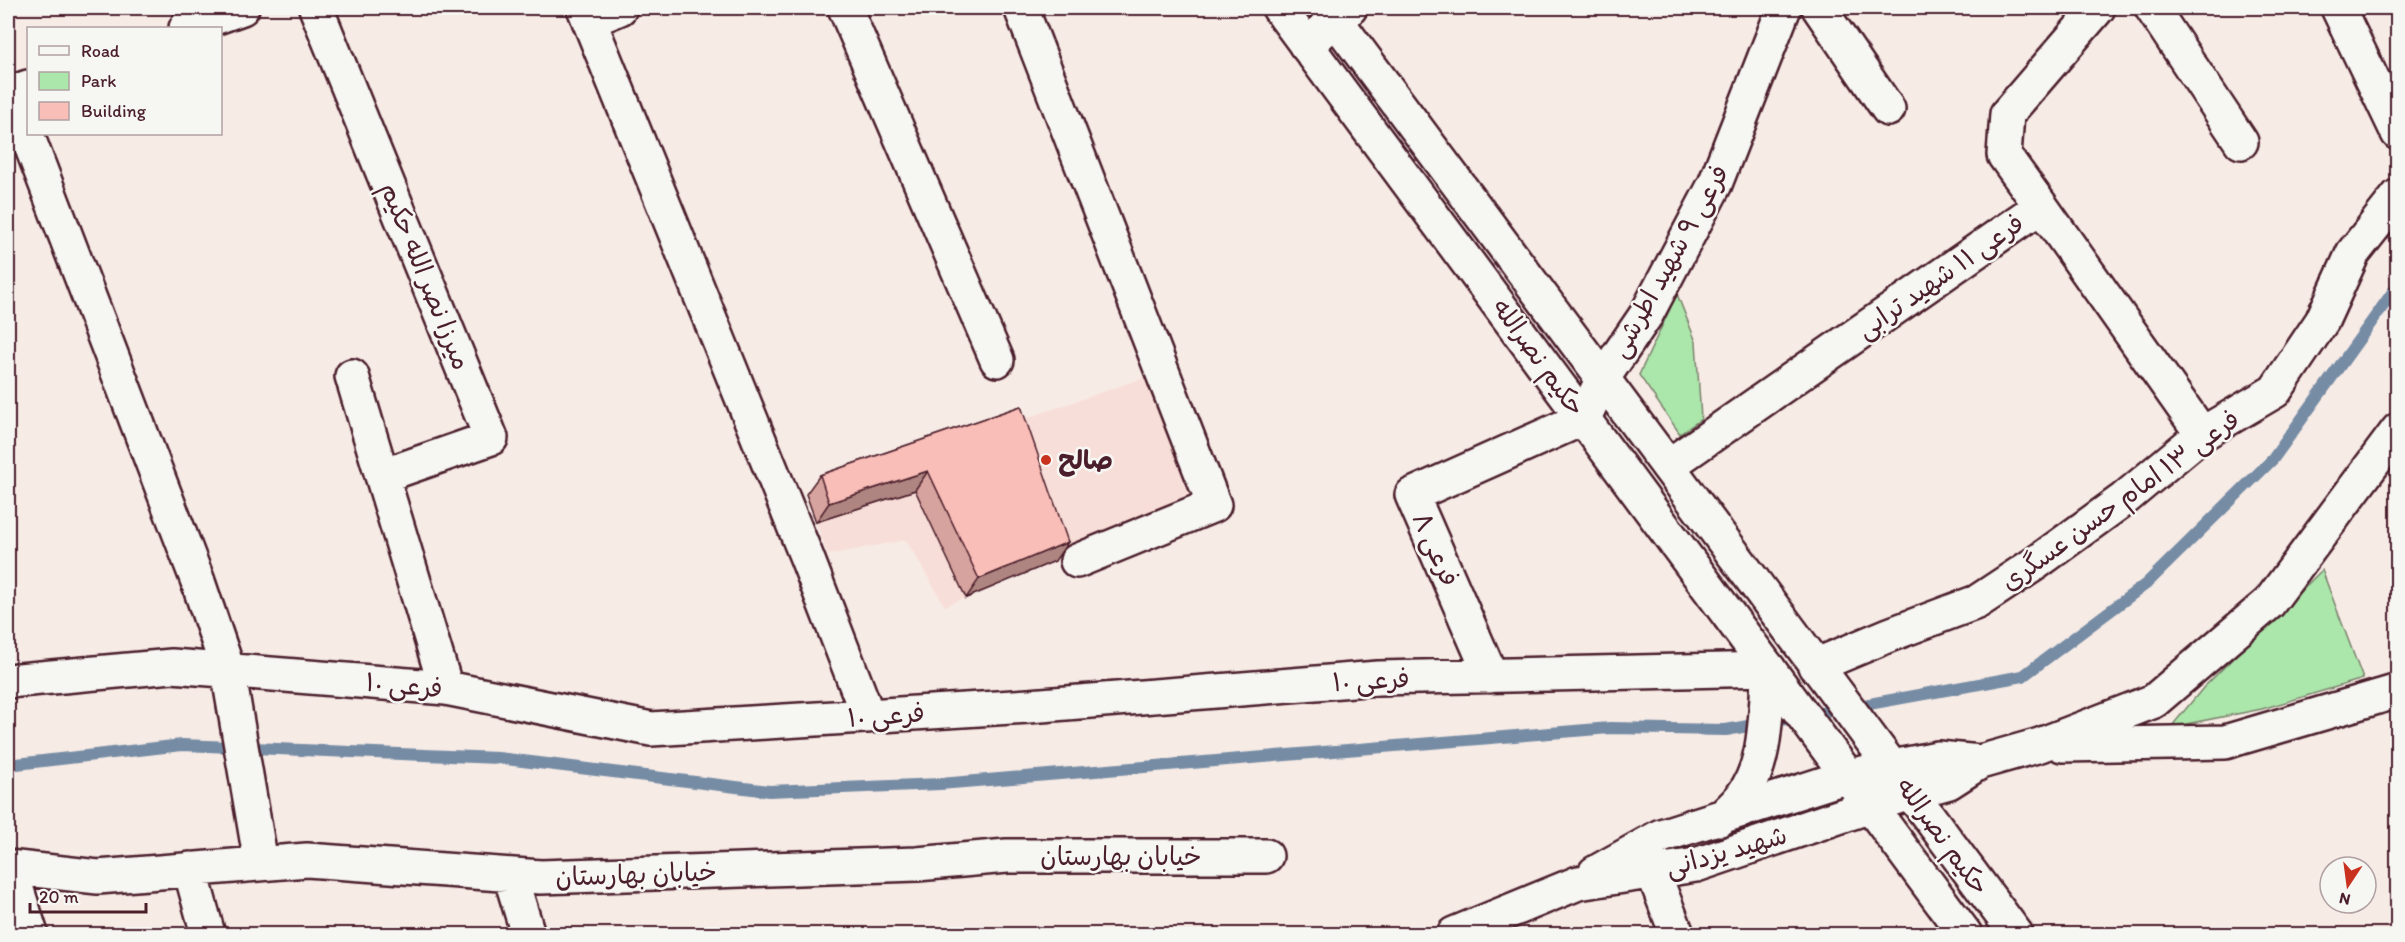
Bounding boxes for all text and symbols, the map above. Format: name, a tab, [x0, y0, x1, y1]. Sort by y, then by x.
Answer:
legend	[27, 27, 222, 135]
text: Road	[81, 40, 120, 62]
text: Park	[81, 70, 116, 92]
text: Building	[81, 100, 147, 122]
street label: فرعی ۹ شهید اطرشی	[1603, 159, 1736, 364]
street label: میرزا نصر الله حکیم	[370, 178, 478, 376]
street label: فرعی ۱۱ شهید ترابی	[1850, 206, 2030, 346]
street label: حکیم نصرالله	[1482, 292, 1592, 424]
street label: فرعی ۱۳ امام حسن عسگری	[1994, 403, 2248, 601]
place label: صالح	[1058, 444, 1113, 477]
marker: صالح	[1039, 453, 1053, 467]
street label: فرعی ۸	[1405, 507, 1466, 591]
street label: فرعی ۱۰	[1331, 662, 1411, 699]
street label: فرعی ۱۰	[364, 666, 444, 705]
street label: فرعی ۱۰	[846, 696, 926, 735]
street label: حکیم نصرالله	[1886, 771, 1996, 903]
street label: شهید یزدانی	[1662, 818, 1791, 885]
street label: خیابان بهارستان	[1040, 840, 1202, 872]
street label: خیابان بهارستان	[555, 855, 717, 893]
north arrow	[2318, 855, 2378, 915]
scale bar	[30, 876, 146, 914]
text: 20 m	[39, 886, 79, 908]
text: N	[2337, 889, 2352, 910]

